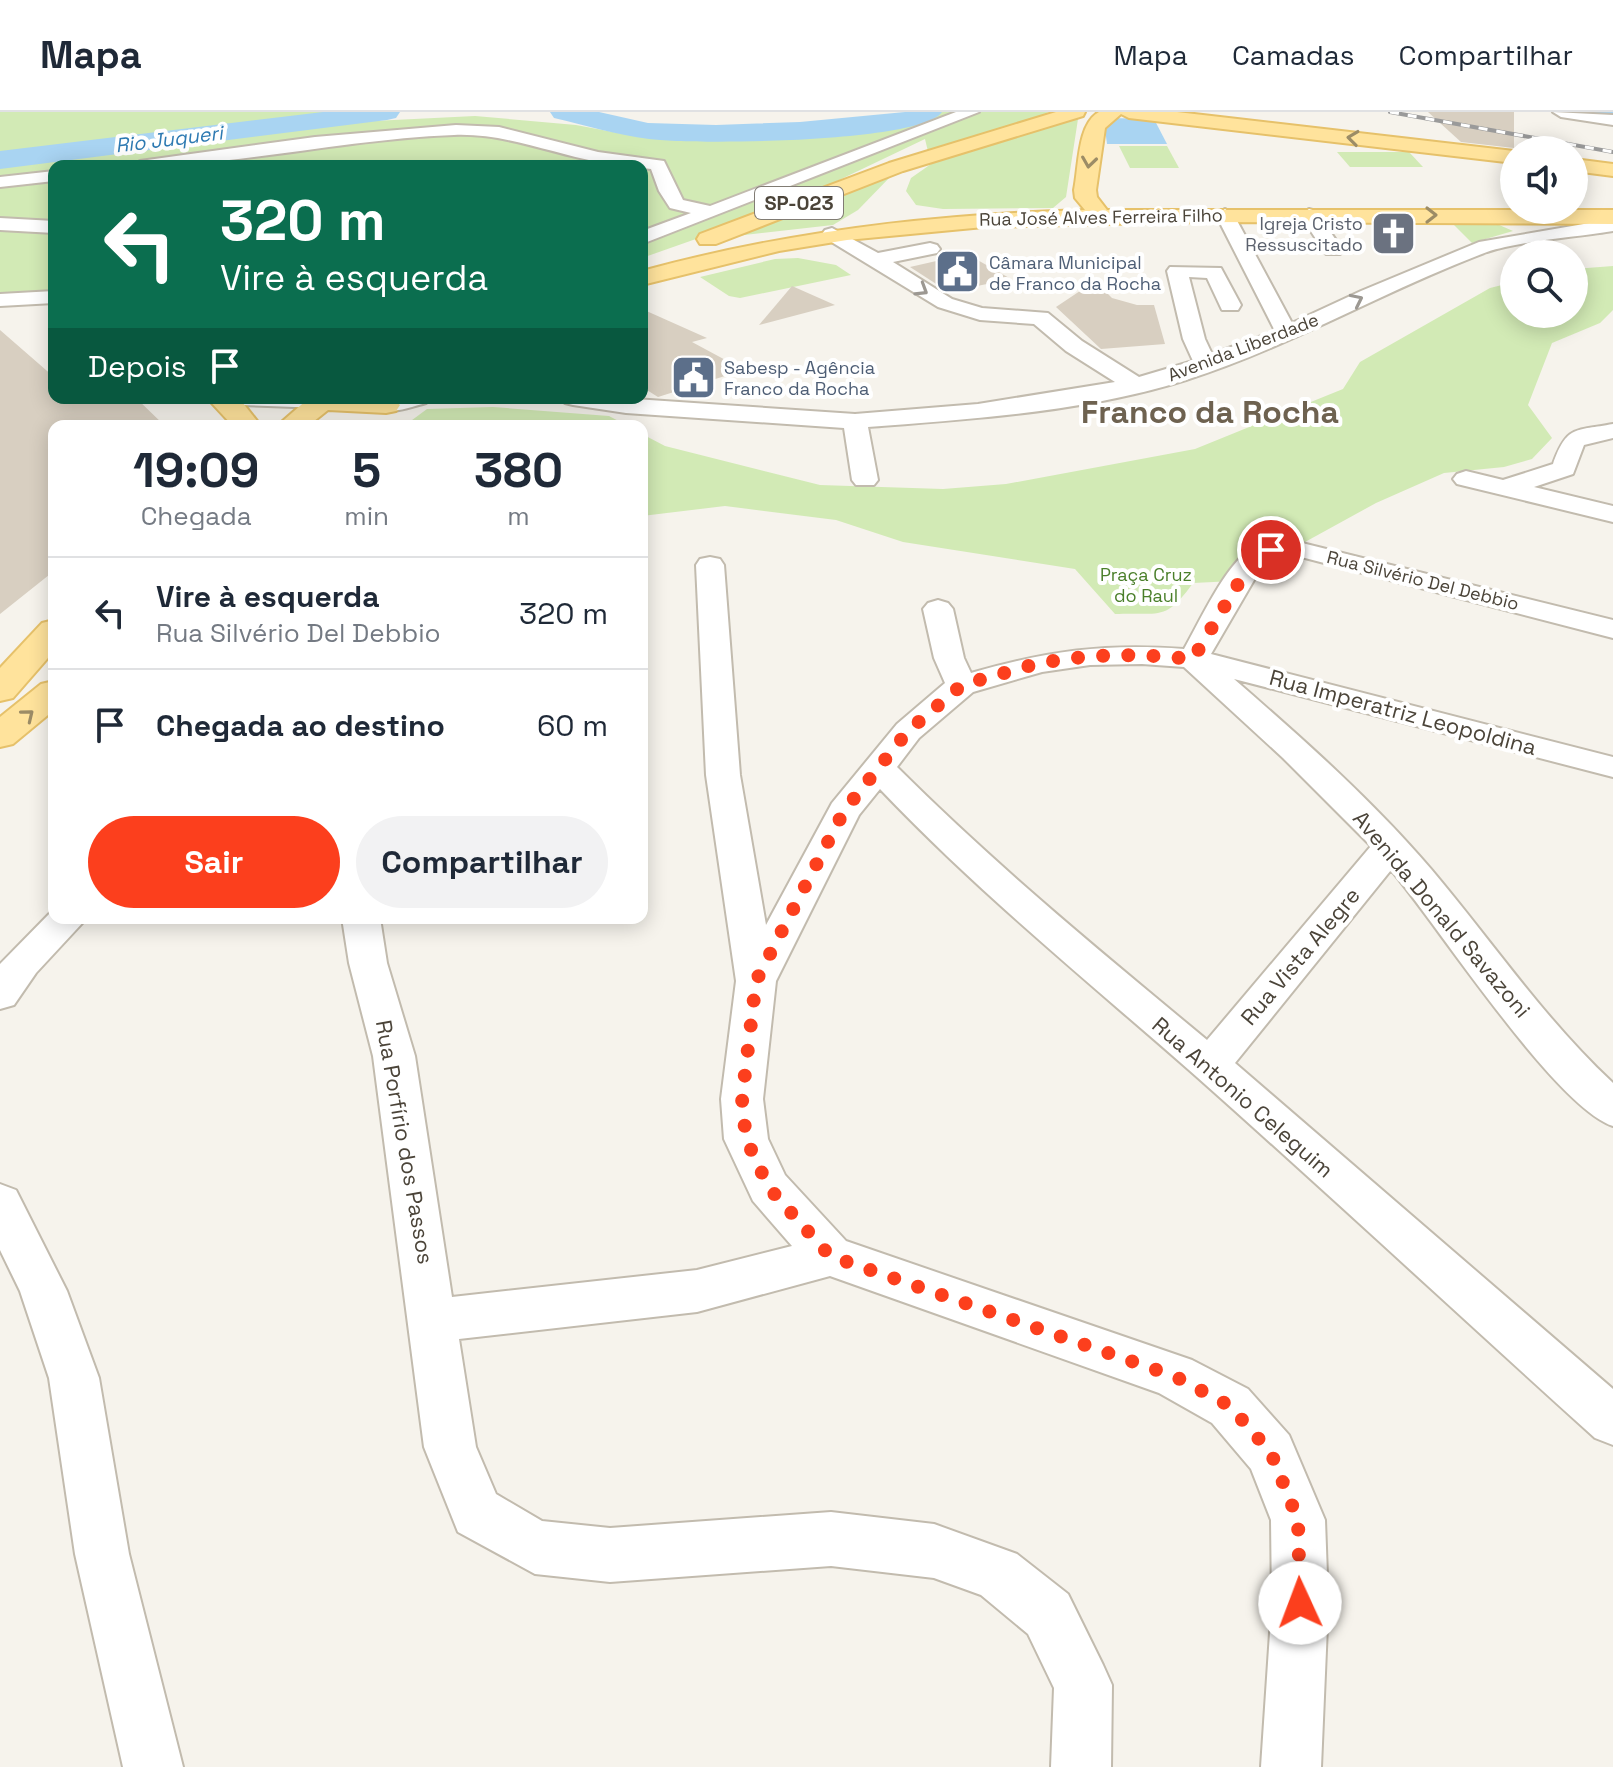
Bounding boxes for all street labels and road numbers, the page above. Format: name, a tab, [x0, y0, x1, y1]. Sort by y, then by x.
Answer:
road number: SP-023	[755, 187, 843, 219]
street label: Rua José Alves Ferreira Filho	[979, 203, 1223, 231]
street label: Avenida Liberdade	[1164, 308, 1322, 386]
street label: Rua Silvério Del Debbio	[1325, 545, 1521, 615]
street label: Rua Imperatriz Leopoldina	[1266, 663, 1540, 761]
street label: Avenida Donald Savazoni	[1347, 805, 1537, 1023]
street label: Rua Vista Alegre	[1234, 881, 1366, 1031]
street label: Rua Antonio Celeguim	[1147, 1011, 1339, 1183]
street label: Rua Porfírio dos Passos	[370, 1018, 440, 1266]

